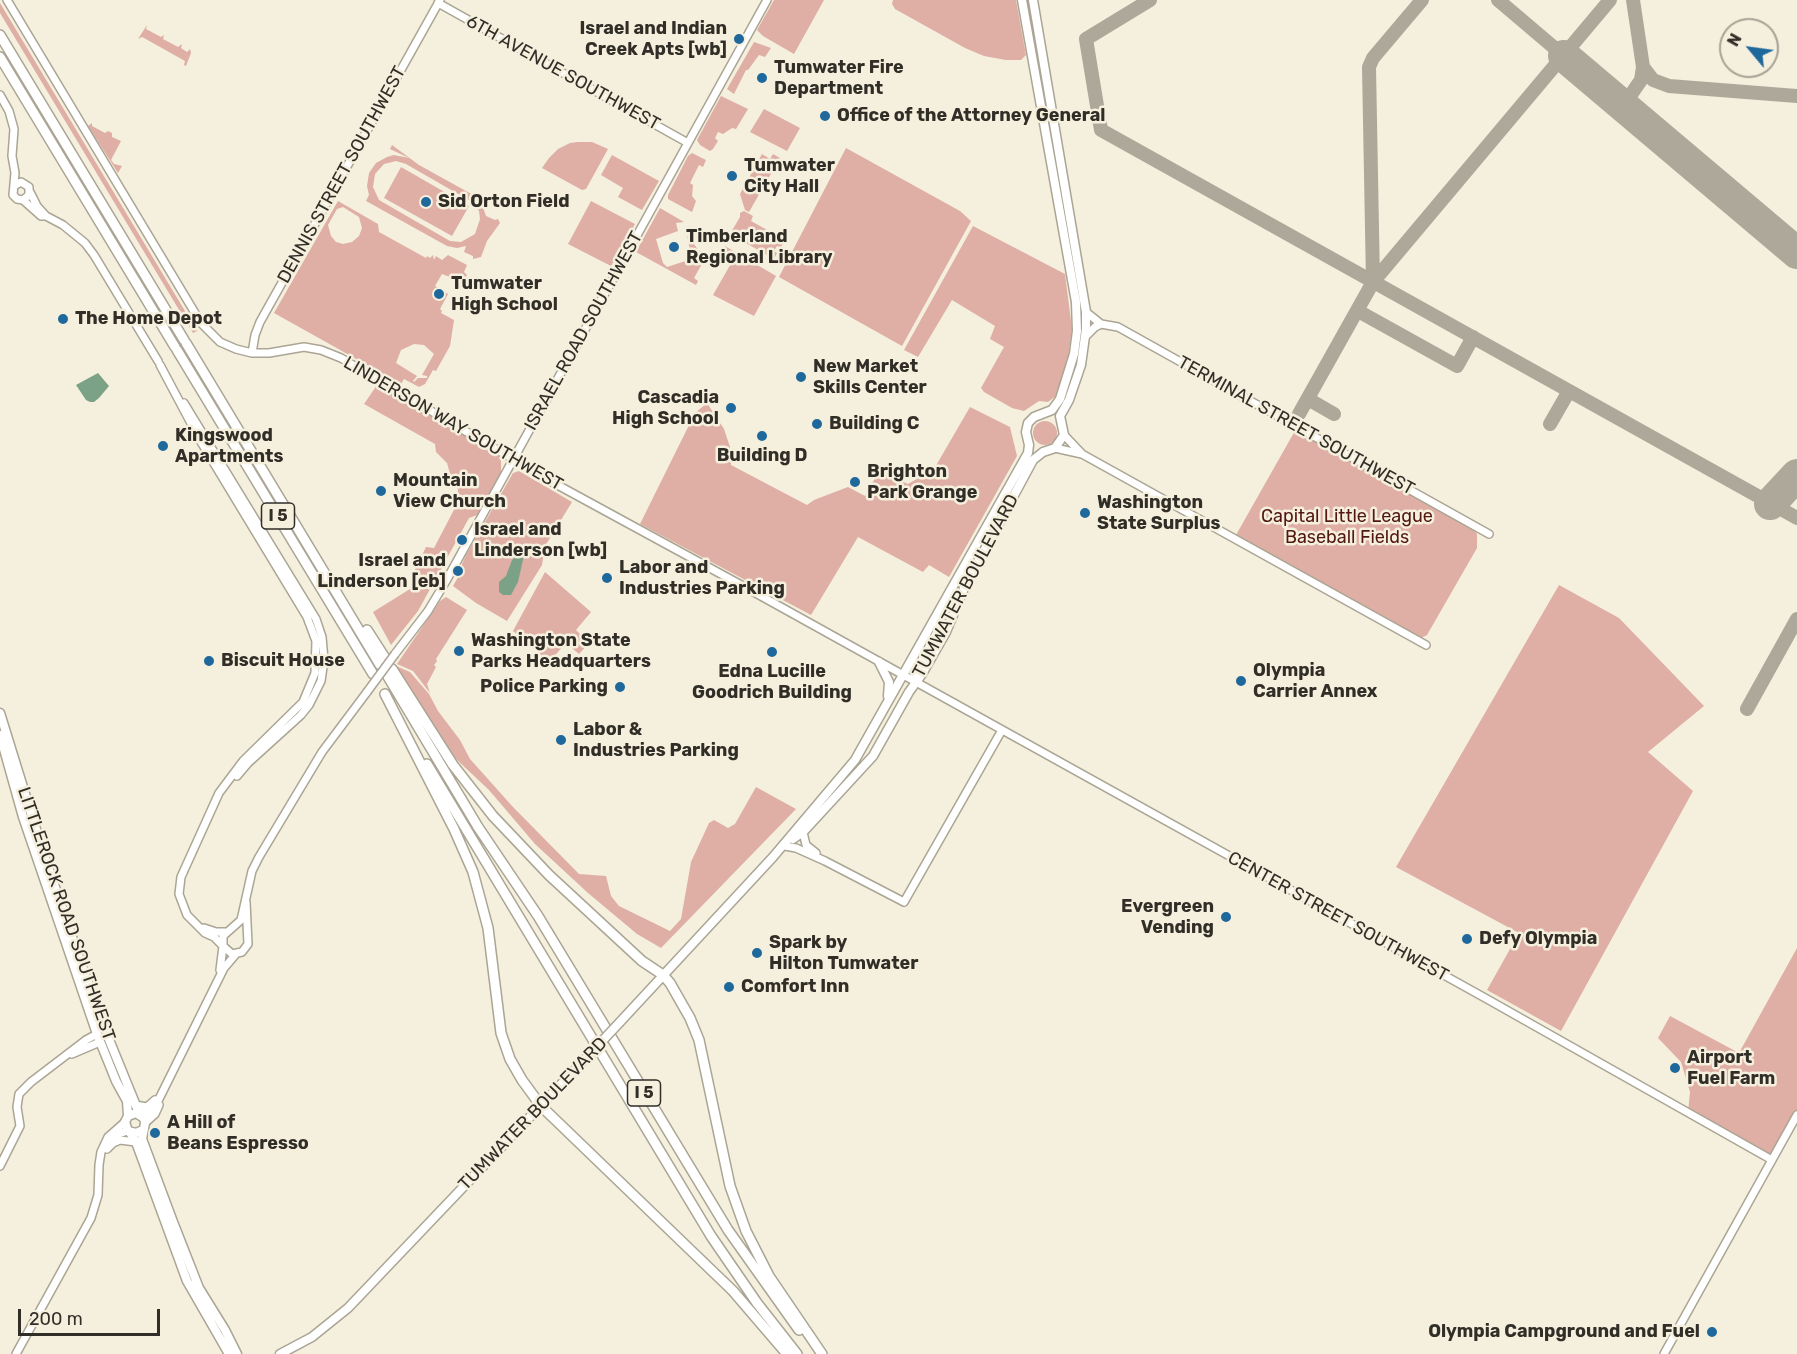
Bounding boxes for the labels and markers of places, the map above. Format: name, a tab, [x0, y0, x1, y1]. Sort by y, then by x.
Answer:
place label: Israel and Indian Creek Apts [wb]	[579, 18, 727, 60]
marker: Israel and Indian Creek Apts [wb]	[732, 32, 746, 46]
place label: Tumwater Fire Department	[774, 57, 904, 100]
marker: Tumwater Fire Department	[755, 71, 769, 85]
place label: Office of the Attorney General	[837, 105, 1105, 127]
marker: Office of the Attorney General	[818, 109, 832, 123]
place label: Tumwater City Hall	[744, 155, 835, 198]
marker: Tumwater City Hall	[725, 169, 739, 183]
place label: Sid Orton Field	[438, 191, 570, 213]
marker: Sid Orton Field	[419, 195, 433, 209]
place label: Timberland Regional Library	[686, 226, 833, 268]
marker: Timberland Regional Library	[667, 240, 681, 254]
place label: Tumwater High School	[451, 273, 558, 316]
marker: Tumwater High School	[432, 287, 446, 301]
place label: The Home Depot	[75, 308, 222, 330]
marker: The Home Depot	[56, 312, 70, 326]
place label: New Market Skills Center	[813, 356, 927, 398]
marker: New Market Skills Center	[794, 370, 808, 384]
place label: Cascadia High School	[612, 387, 719, 430]
marker: Cascadia High School	[724, 401, 738, 415]
place label: Building C	[829, 413, 919, 435]
marker: Building C	[810, 417, 824, 431]
place label: Kingswood Apartments	[175, 425, 283, 468]
marker: Building D	[755, 429, 769, 443]
marker: Kingswood Apartments	[156, 439, 170, 453]
place label: Building D	[717, 445, 807, 467]
place label: Brighton Park Grange	[867, 461, 977, 504]
place label: Mountain View Church	[393, 470, 506, 512]
marker: Brighton Park Grange	[848, 475, 862, 489]
marker: Mountain View Church	[374, 484, 388, 498]
place label: Washington State Surplus	[1097, 492, 1220, 534]
marker: Washington State Surplus	[1078, 506, 1092, 520]
place label: Israel and Linderson [wb]	[474, 519, 607, 562]
marker: Israel and Linderson [wb]	[455, 533, 469, 547]
place label: Israel and Linderson [eb]	[317, 550, 446, 592]
place label: Labor and Industries Parking	[619, 557, 785, 600]
marker: Israel and Linderson [eb]	[451, 564, 465, 578]
marker: Labor and Industries Parking	[600, 571, 614, 585]
place label: Washington State Parks Headquarters	[471, 630, 651, 672]
marker: Washington State Parks Headquarters	[452, 644, 466, 658]
marker: Edna Lucille Goodrich Building	[765, 645, 779, 659]
place label: Biscuit House	[221, 650, 345, 672]
marker: Biscuit House	[202, 654, 216, 668]
place label: Olympia Carrier Annex	[1253, 660, 1377, 702]
place label: Edna Lucille Goodrich Building	[692, 661, 852, 704]
marker: Olympia Carrier Annex	[1234, 674, 1248, 688]
place label: Police Parking	[480, 676, 608, 698]
marker: Police Parking	[613, 680, 627, 694]
place label: Labor & Industries Parking	[573, 719, 739, 762]
marker: Labor & Industries Parking	[554, 733, 568, 747]
place label: Evergreen Vending	[1121, 896, 1214, 938]
marker: Evergreen Vending	[1219, 910, 1233, 924]
place label: Defy Olympia	[1479, 928, 1597, 950]
place label: Spark by Hilton Tumwater	[769, 932, 918, 974]
marker: Defy Olympia	[1460, 932, 1474, 946]
marker: Spark by Hilton Tumwater	[750, 946, 764, 960]
place label: Comfort Inn	[741, 976, 849, 998]
marker: Comfort Inn	[722, 980, 736, 994]
place label: Airport Fuel Farm	[1687, 1047, 1775, 1090]
marker: Airport Fuel Farm	[1668, 1061, 1682, 1075]
place label: A Hill of Beans Espresso	[167, 1112, 309, 1154]
marker: A Hill of Beans Espresso	[148, 1126, 162, 1140]
place label: Olympia Campground and Fuel	[1428, 1321, 1700, 1343]
marker: Olympia Campground and Fuel	[1705, 1325, 1719, 1339]

